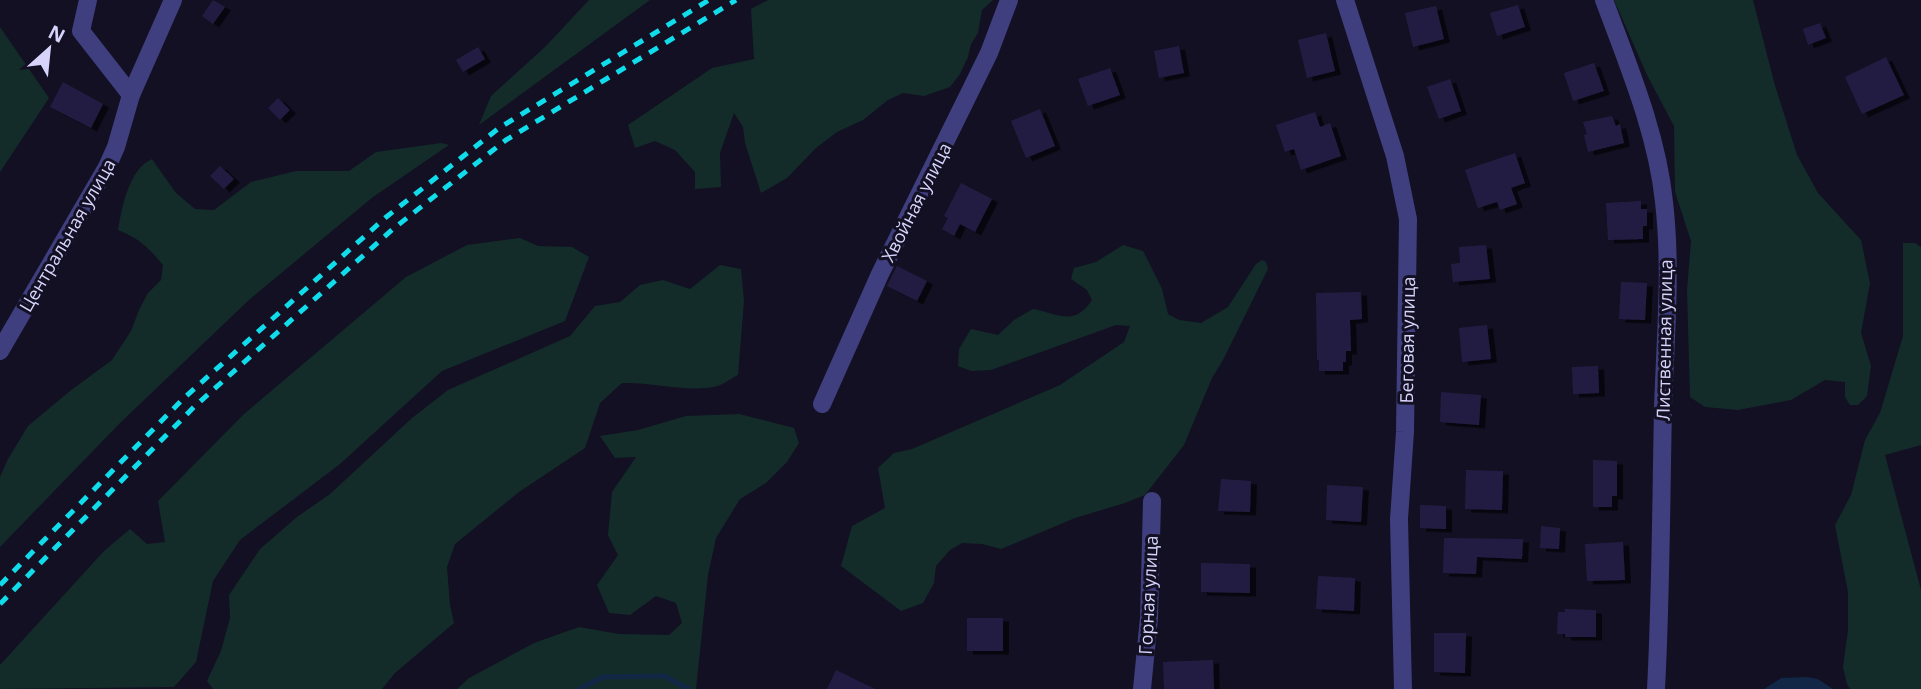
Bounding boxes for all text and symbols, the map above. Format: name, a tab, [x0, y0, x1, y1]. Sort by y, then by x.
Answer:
north arrow	[14, 14, 84, 84]
text: N	[44, 19, 70, 49]
street label: Хвойная улица	[876, 138, 956, 266]
street label: Центральная улица	[13, 154, 121, 316]
street label: Лиственная улица	[1651, 259, 1677, 421]
street label: Беговая улица	[1394, 276, 1420, 404]
street label: Горная улица	[1133, 535, 1163, 655]

